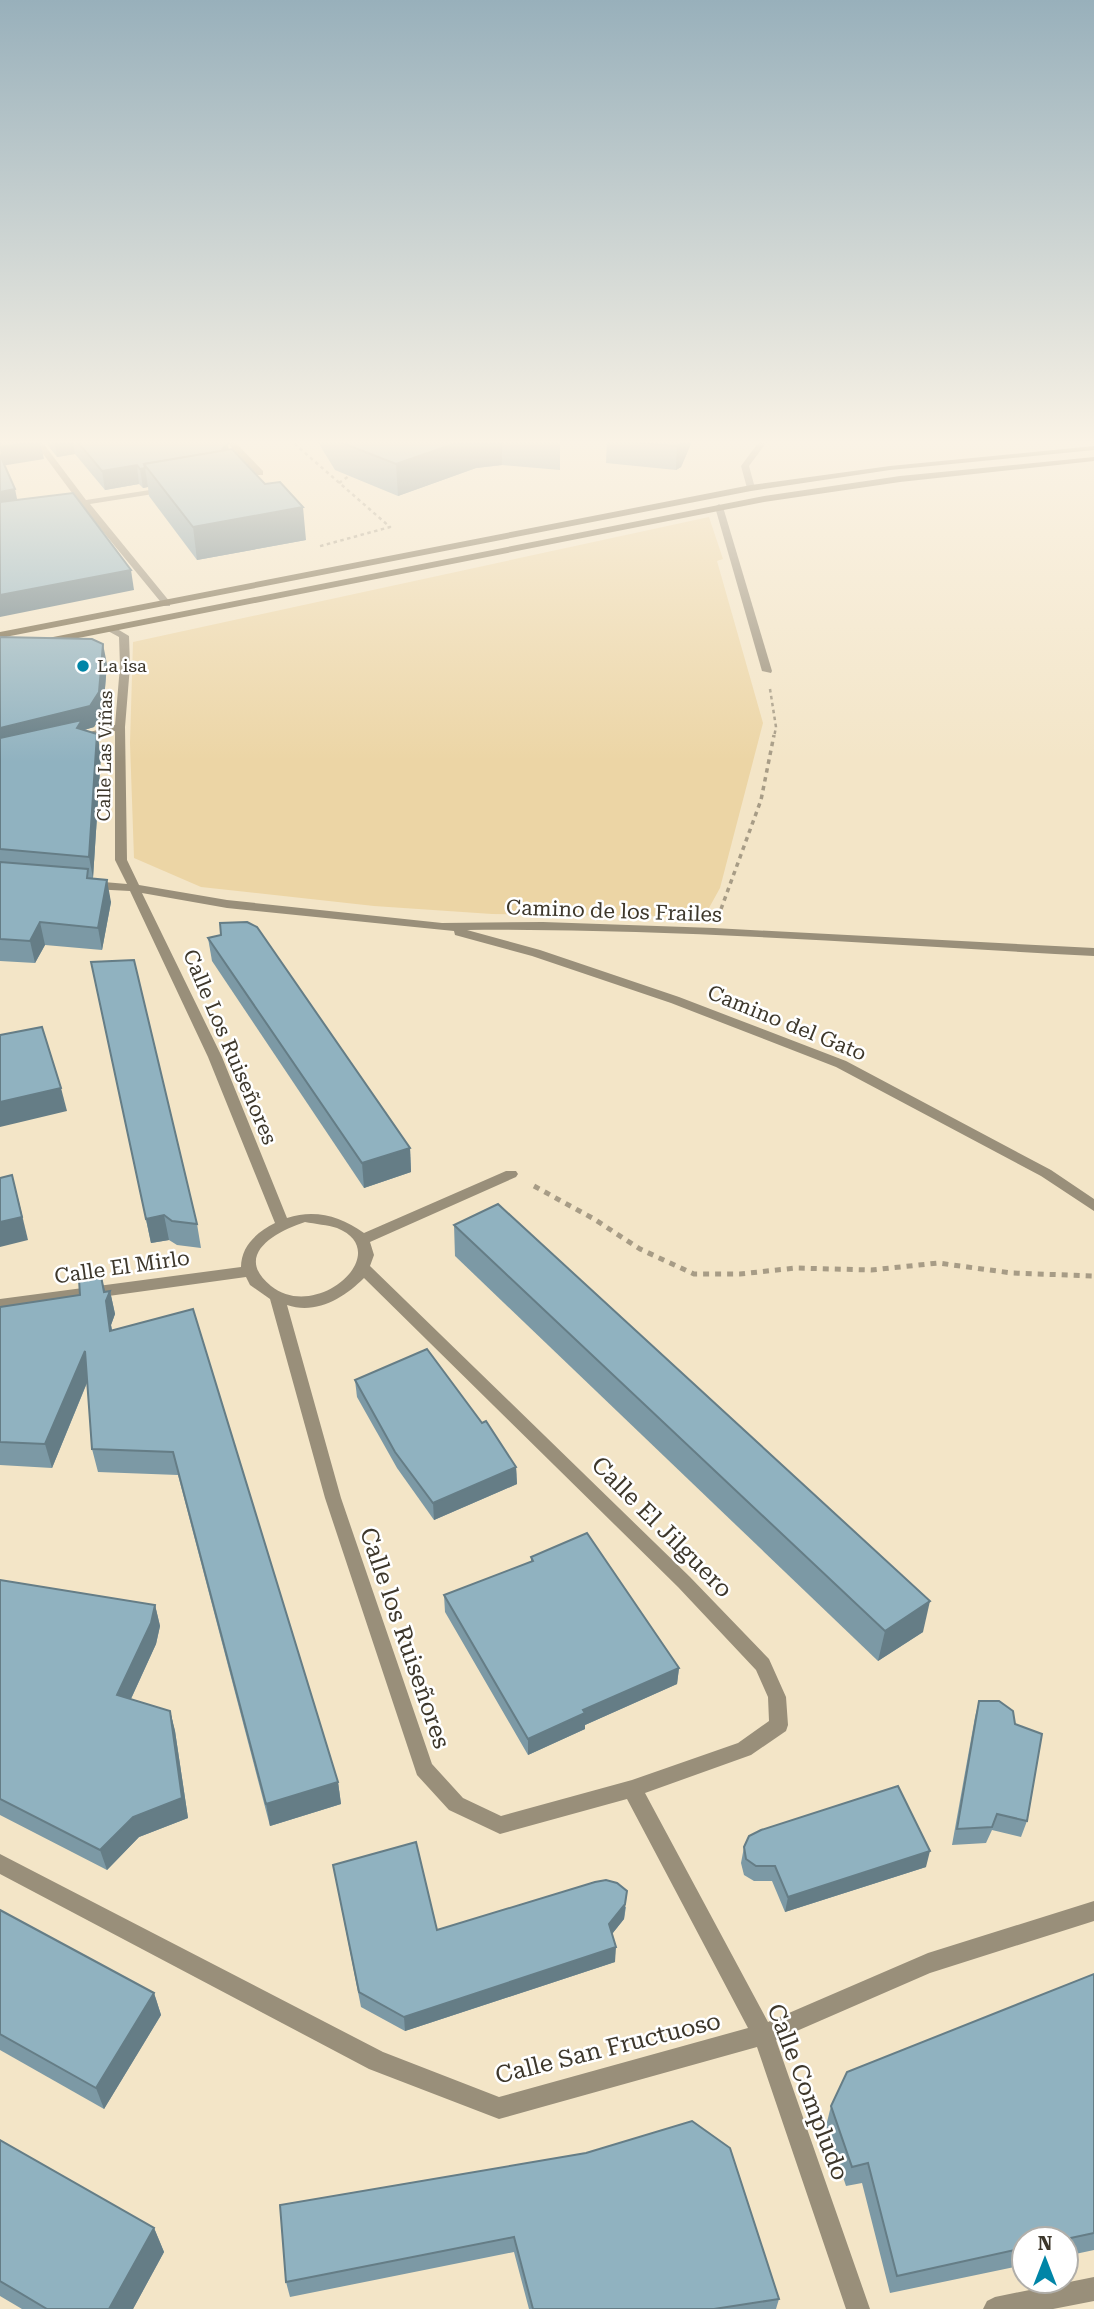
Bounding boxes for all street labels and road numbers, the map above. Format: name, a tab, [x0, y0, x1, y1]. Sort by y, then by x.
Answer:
street label: Calle Las Viñas	[93, 690, 116, 821]
street label: Camino de los Frailes	[506, 895, 722, 927]
street label: Calle Los Ruiseñores	[178, 946, 282, 1148]
street label: Camino del Gato	[704, 980, 870, 1066]
street label: Calle El Mirlo	[53, 1246, 191, 1288]
street label: Calle El Jilguero	[586, 1451, 738, 1603]
street label: Calle los Ruiseñores	[354, 1524, 456, 1752]
street label: Calle Compludo	[762, 2000, 854, 2184]
street label: Calle San Fructuoso	[493, 2006, 723, 2090]

